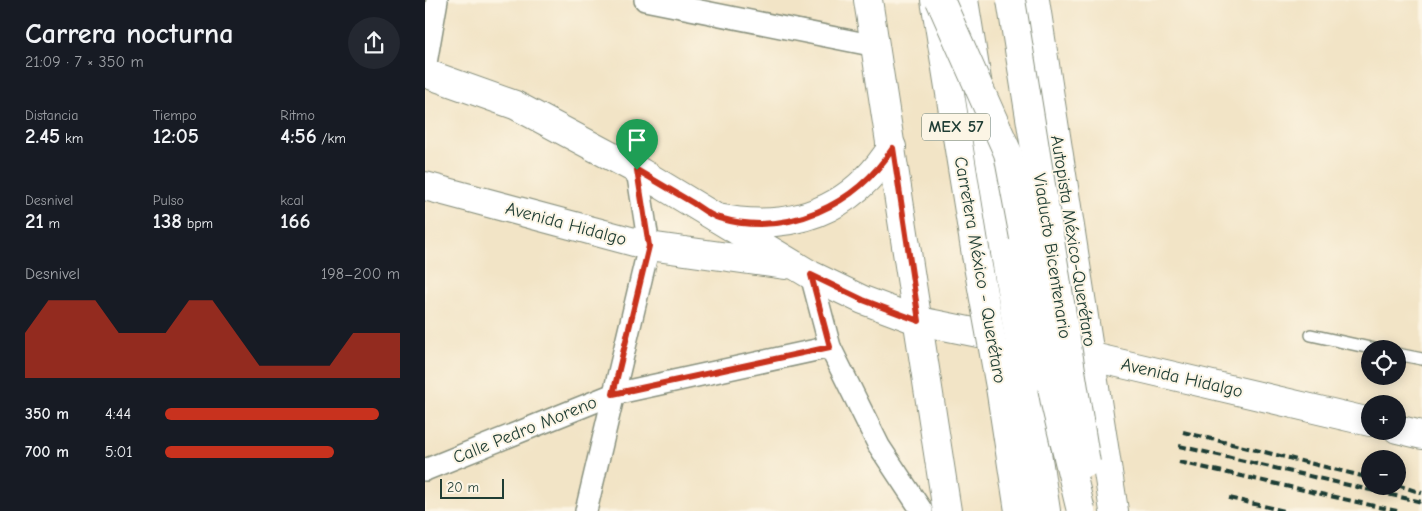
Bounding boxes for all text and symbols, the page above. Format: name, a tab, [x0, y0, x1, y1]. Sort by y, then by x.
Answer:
button: share	[348, 17, 400, 69]
text: Carrera nocturna	[25, 18, 233, 50]
text: 21:09 · 7 × 350 m	[25, 53, 144, 71]
text: Distancia	[25, 107, 79, 124]
text: Tiempo	[153, 107, 197, 124]
text: Ritmo	[280, 107, 315, 124]
road number: MEX 57	[922, 114, 990, 140]
pin	[616, 119, 658, 170]
text: 2.45	[25, 124, 60, 148]
text: 12:05	[153, 124, 199, 148]
text: 4:56	[280, 124, 317, 148]
icon: arrive	[623, 126, 651, 154]
text: km	[60, 130, 83, 147]
text: /km	[317, 130, 346, 147]
street label: Autopista México-Querétaro	[1046, 134, 1100, 348]
street label: Carretera México - Querétaro	[950, 155, 1010, 385]
street label: Viaducto Bicentenario	[1029, 172, 1075, 340]
text: Desnivel	[25, 192, 73, 209]
text: Pulso	[153, 192, 184, 209]
text: kcal	[280, 192, 304, 209]
street label: Avenida Hidalgo	[503, 198, 629, 250]
text: 21	[25, 209, 44, 233]
text: 138	[153, 209, 182, 233]
text: 166	[280, 209, 311, 233]
text: m	[44, 215, 60, 232]
text: bpm	[182, 215, 213, 232]
text: Desnivel	[25, 265, 80, 283]
text: 198–200 m	[321, 265, 400, 283]
map controls	[1361, 340, 1406, 495]
button: locate	[1361, 340, 1406, 385]
street label: Avenida Hidalgo	[1119, 354, 1245, 402]
street label: Calle Pedro Moreno	[450, 392, 600, 468]
button: +	[1361, 395, 1406, 440]
text: 350 m	[25, 405, 69, 423]
text: 4:44	[105, 405, 131, 423]
text: 700 m	[25, 443, 69, 461]
text: 5:01	[105, 443, 133, 461]
button: −	[1361, 450, 1406, 495]
scale bar	[440, 476, 504, 499]
text: 20 m	[447, 479, 479, 496]

